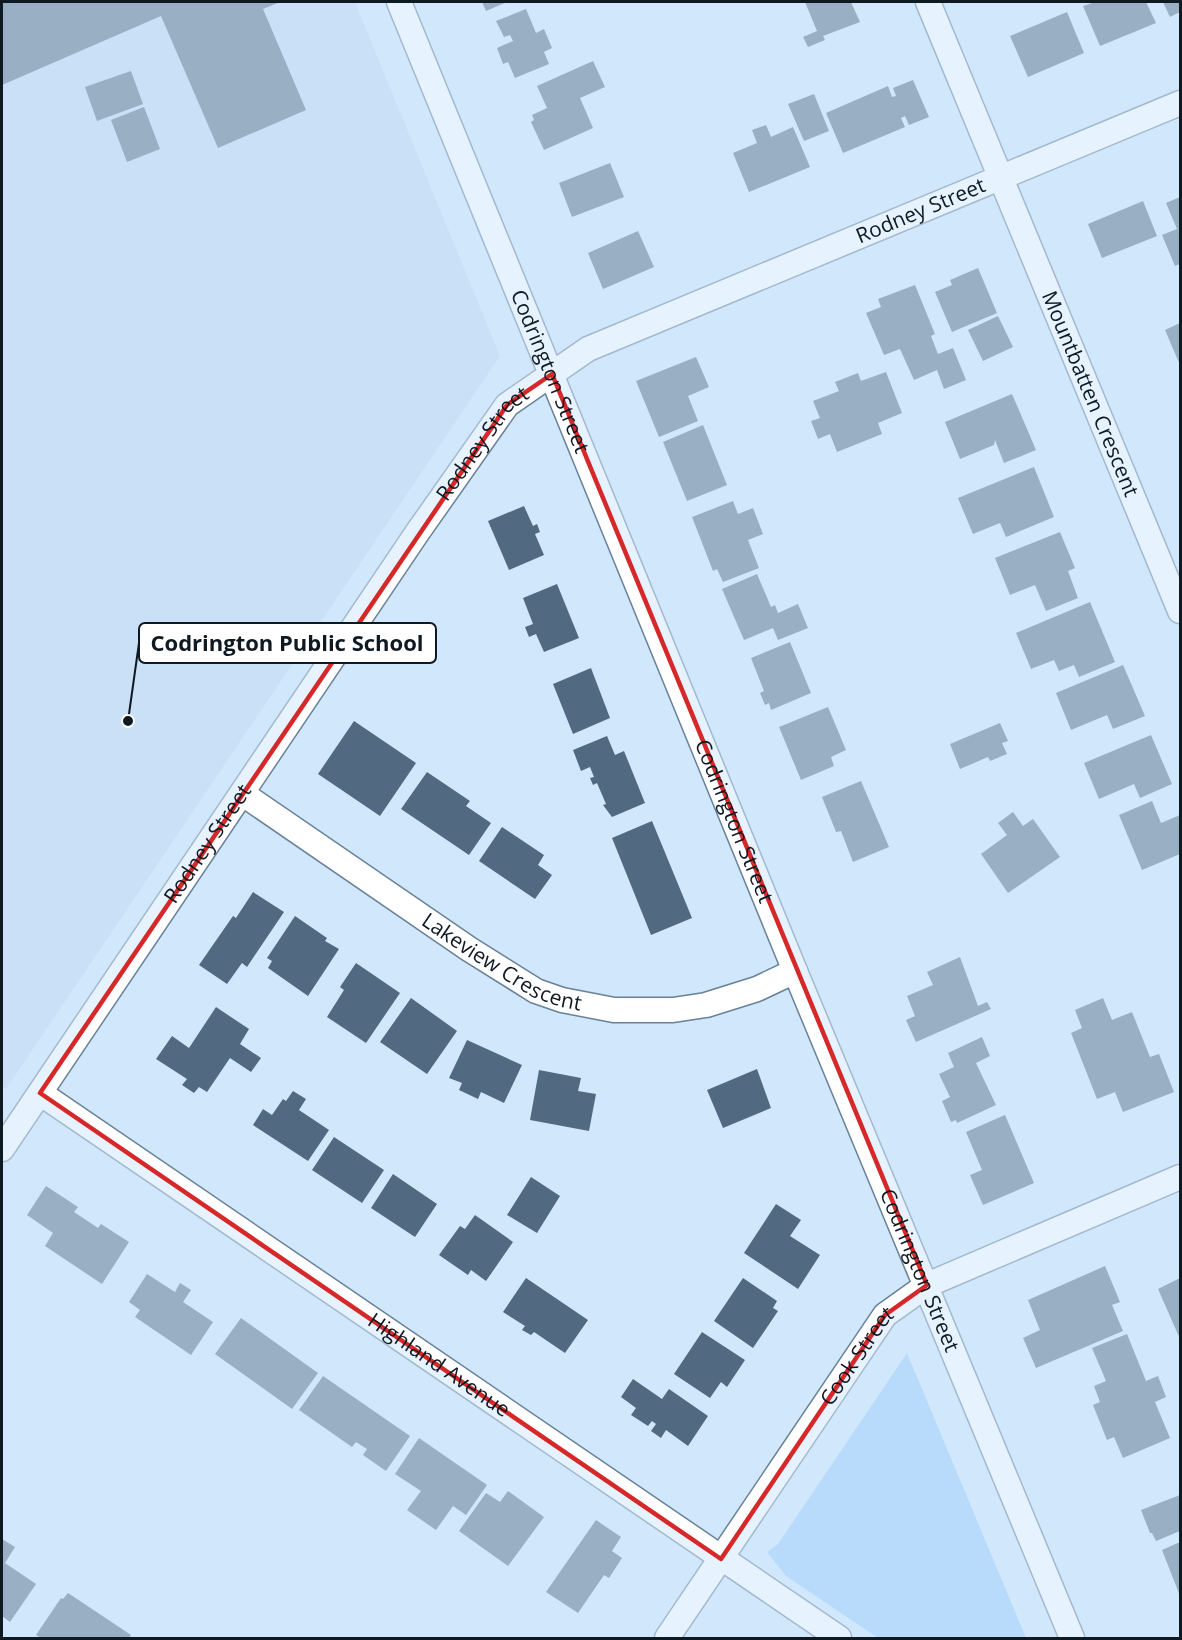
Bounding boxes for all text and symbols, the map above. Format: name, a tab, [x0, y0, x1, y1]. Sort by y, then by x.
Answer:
street label: Rodney Street	[851, 170, 989, 249]
street label: Codrington Street	[505, 285, 597, 457]
street label: Mountbatten Crescent	[1036, 286, 1146, 501]
street label: Rodney Street	[429, 379, 534, 506]
callout: Codrington Public School	[139, 623, 436, 663]
text: Codrington Public School	[151, 627, 424, 657]
street label: Codrington Street	[689, 735, 781, 907]
street label: Rodney Street	[157, 778, 257, 908]
street label: Lakeview Crescent	[417, 906, 584, 1016]
street label: Codrington Street	[874, 1184, 967, 1356]
street label: Cook Street	[813, 1299, 898, 1411]
street label: Highland Avenue	[363, 1306, 516, 1423]

